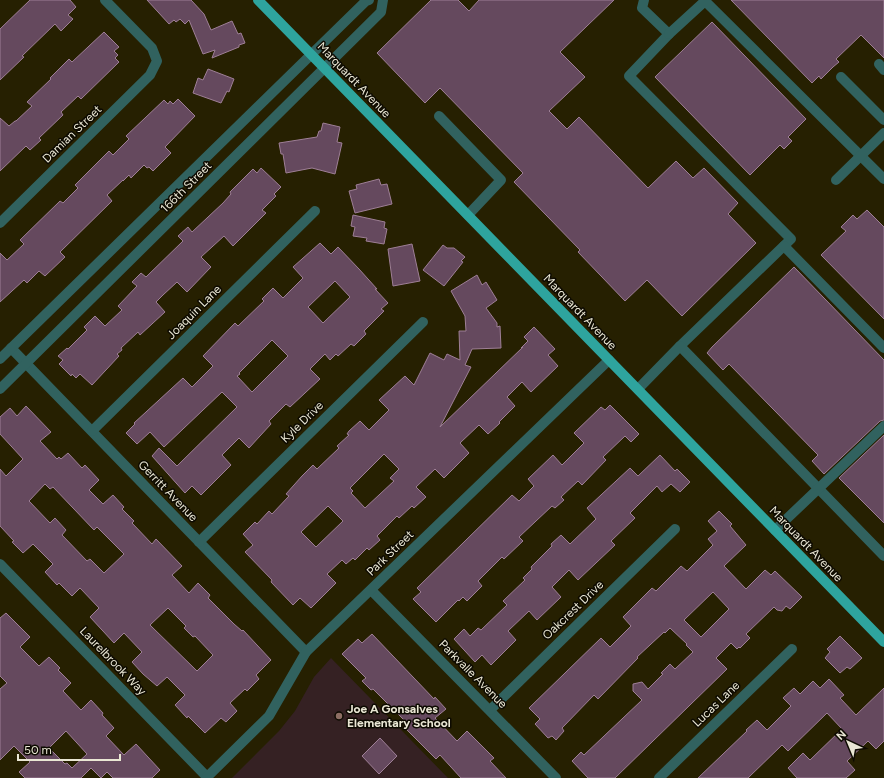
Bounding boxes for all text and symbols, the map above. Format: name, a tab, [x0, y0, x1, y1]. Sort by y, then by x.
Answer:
street label: Marquardt Avenue	[314, 39, 394, 121]
street label: Damian Street	[40, 102, 105, 166]
street label: 166th Street	[158, 158, 215, 215]
street label: Marquardt Avenue	[540, 271, 620, 353]
street label: Joaquin Lane	[164, 282, 224, 342]
street label: Kyle Drive	[278, 398, 326, 446]
street label: Gerritt Avenue	[135, 458, 201, 525]
street label: Marquardt Avenue	[766, 503, 846, 585]
street label: Park Street	[364, 527, 417, 579]
street label: Oakcrest Drive	[540, 577, 607, 643]
street label: Laurelbrook Way	[77, 624, 150, 699]
street label: Parkvalle Avenue	[436, 637, 510, 711]
street label: Lucas Lane	[690, 678, 743, 730]
place label: Joe A Gonsalves Elementary School	[347, 702, 451, 730]
marker: Joe A Gonsalves Elementary School	[334, 711, 344, 721]
north arrow	[828, 722, 868, 762]
text: N	[834, 728, 849, 743]
scale bar	[18, 736, 120, 762]
text: 50 m	[24, 743, 52, 757]

